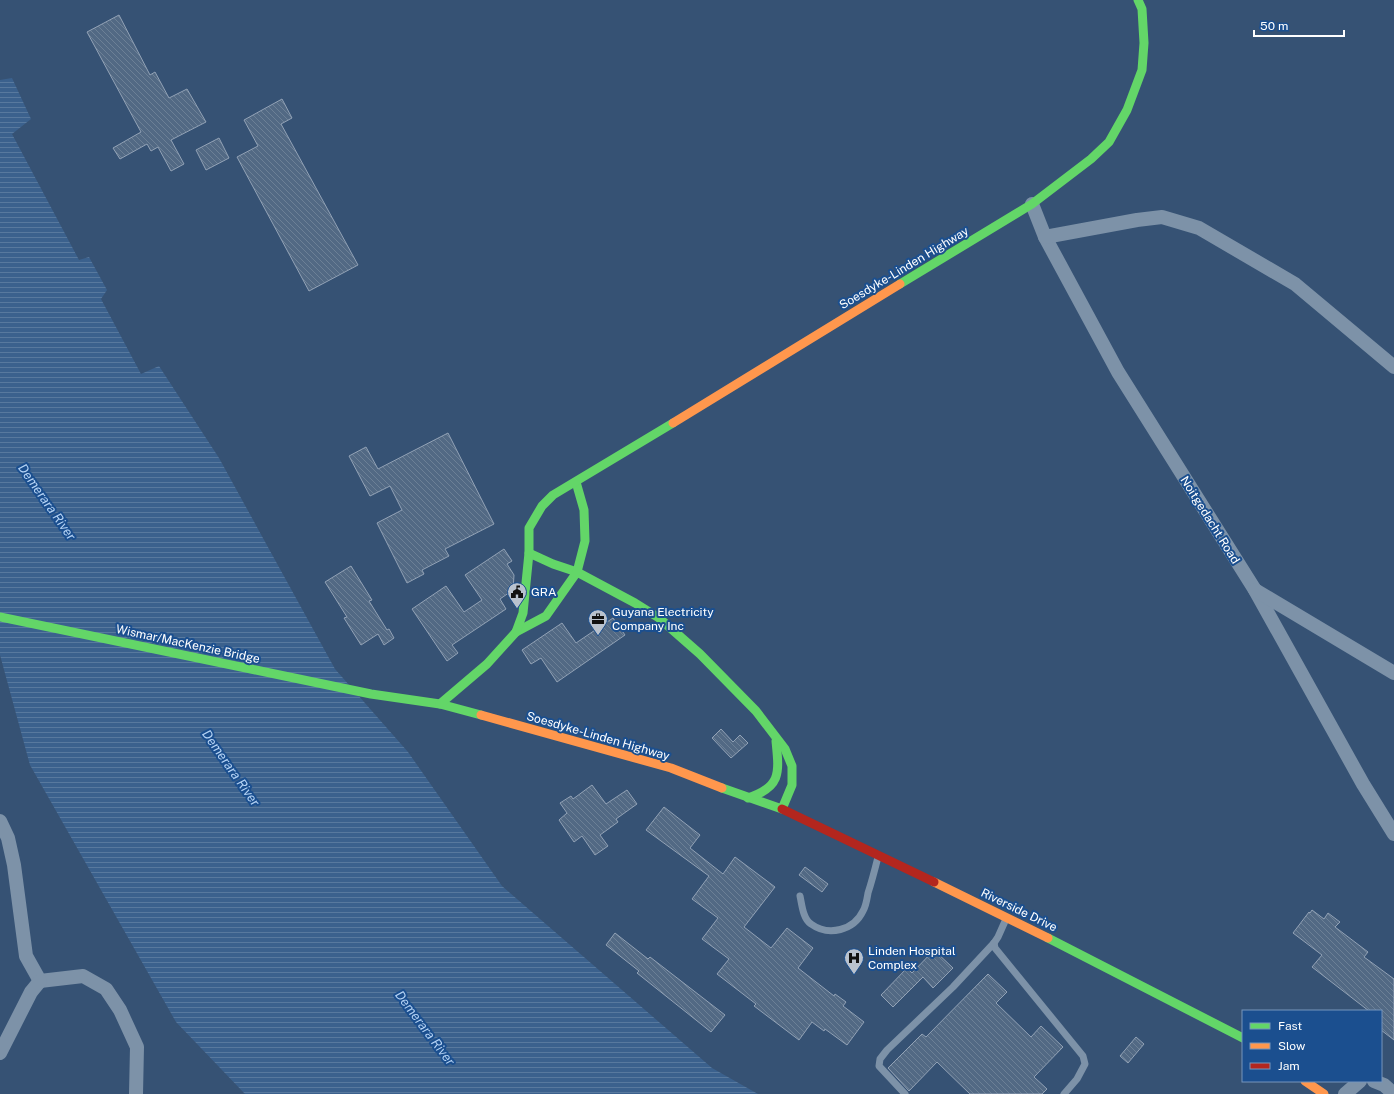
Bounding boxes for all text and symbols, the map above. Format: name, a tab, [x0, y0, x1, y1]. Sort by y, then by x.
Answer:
scale bar	[1254, 12, 1344, 38]
text: 50 m	[1260, 19, 1288, 33]
street label: Soesdyke-Linden Highway	[837, 224, 972, 312]
water label: Demerara River	[15, 461, 79, 543]
street label: Noitgedacht Road	[1177, 474, 1243, 566]
public building icon: GRA	[506, 581, 528, 609]
place label: GRA	[531, 585, 557, 599]
place label: Guyana Electricity Company Inc	[612, 605, 714, 633]
office icon: Guyana Electricity Company Inc	[587, 608, 609, 636]
street label: Wismar/MacKenzie Bridge	[115, 622, 261, 666]
street label: Soesdyke-Linden Highway	[525, 709, 672, 763]
water label: Demerara River	[199, 727, 263, 809]
street label: Riverside Drive	[979, 886, 1060, 935]
place label: Linden Hospital Complex	[868, 944, 956, 972]
hospital icon: Linden Hospital Complex	[843, 947, 865, 975]
water label: Demerara River	[392, 988, 458, 1068]
legend	[1242, 1010, 1382, 1082]
text: Fast	[1278, 1019, 1303, 1033]
text: Slow	[1278, 1039, 1306, 1053]
text: Jam	[1278, 1059, 1300, 1073]

